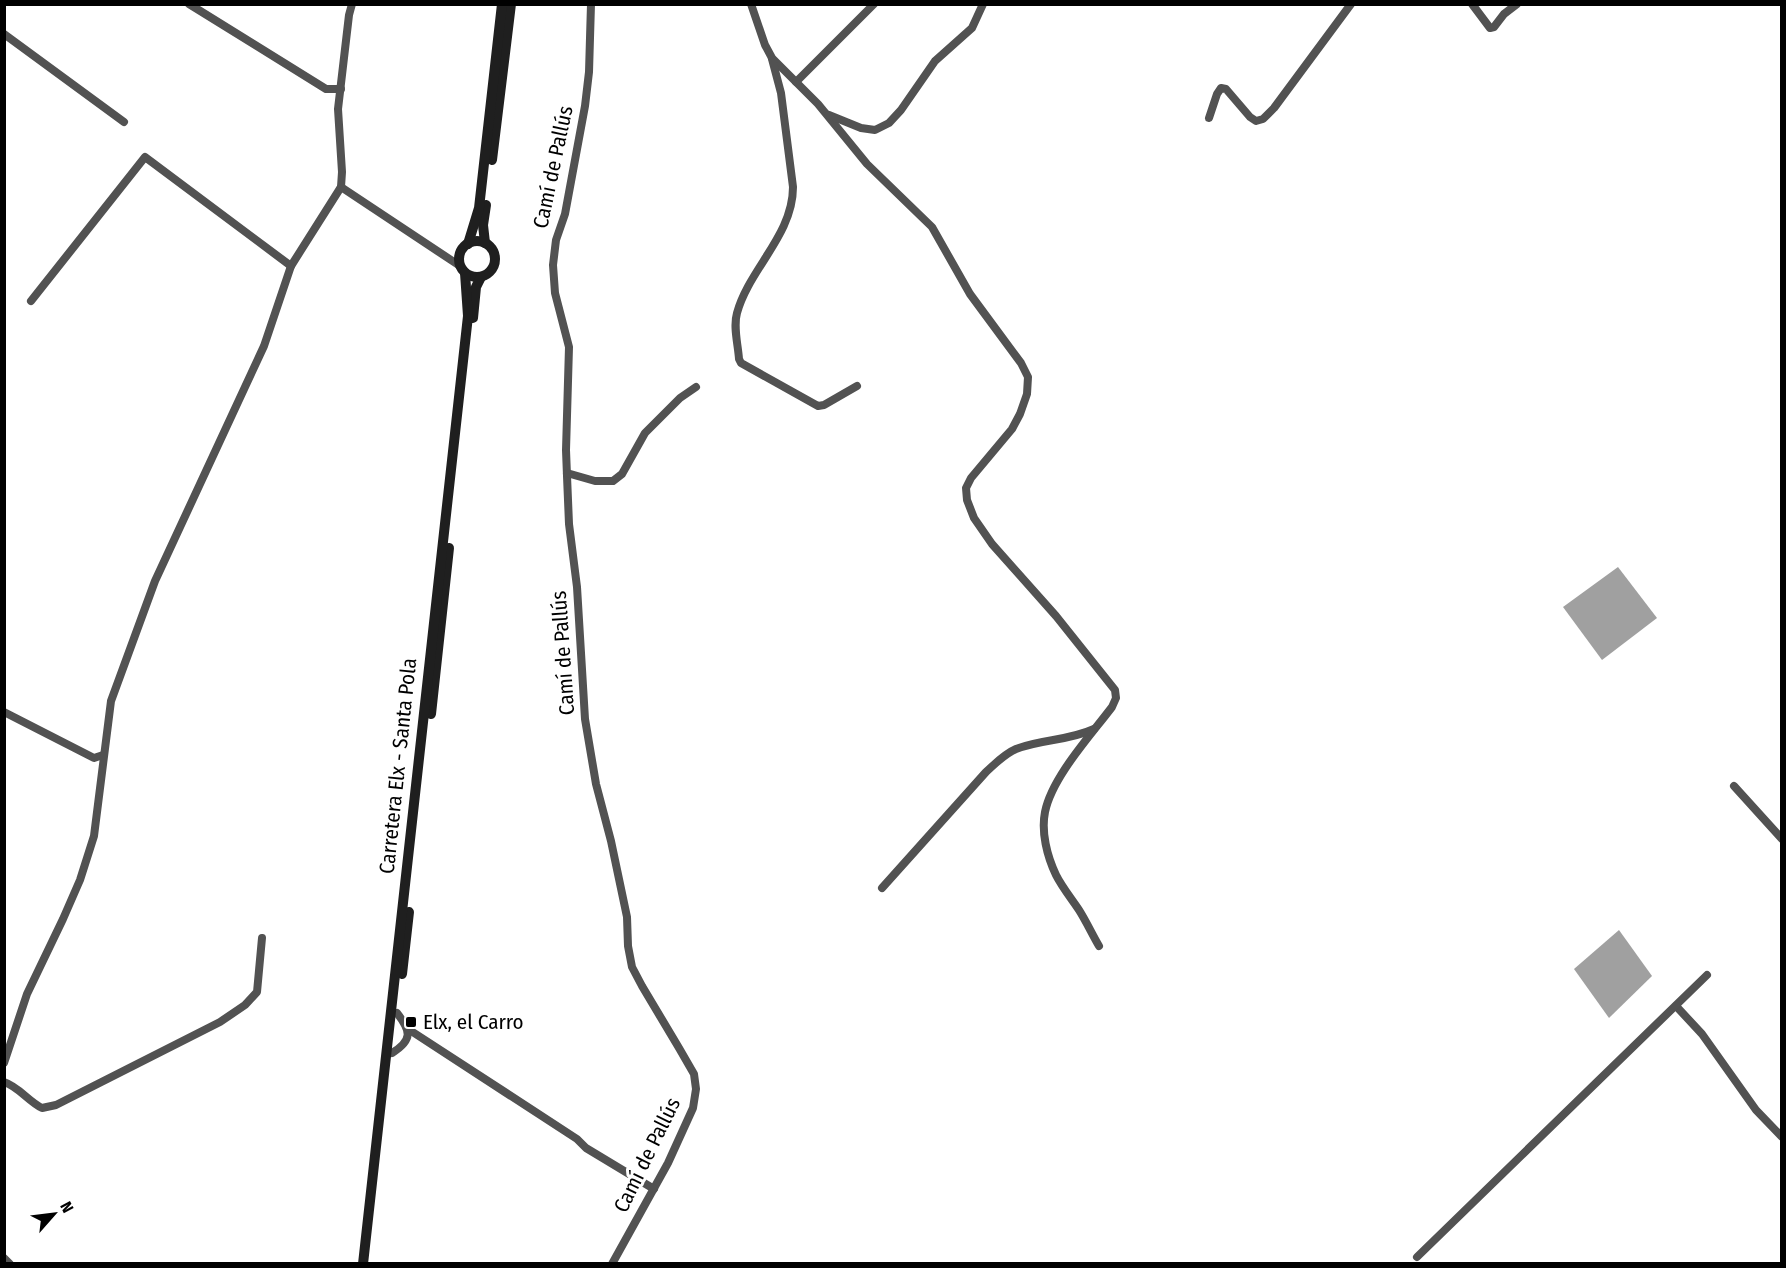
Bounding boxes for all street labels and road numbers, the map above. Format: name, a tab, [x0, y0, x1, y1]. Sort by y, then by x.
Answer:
street label: Camí de Pallús	[527, 103, 579, 231]
street label: Camí de Pallús	[546, 590, 580, 716]
street label: Carretera Elx - Santa Pola	[374, 657, 422, 875]
street label: Camí de Pallús	[608, 1093, 686, 1217]

